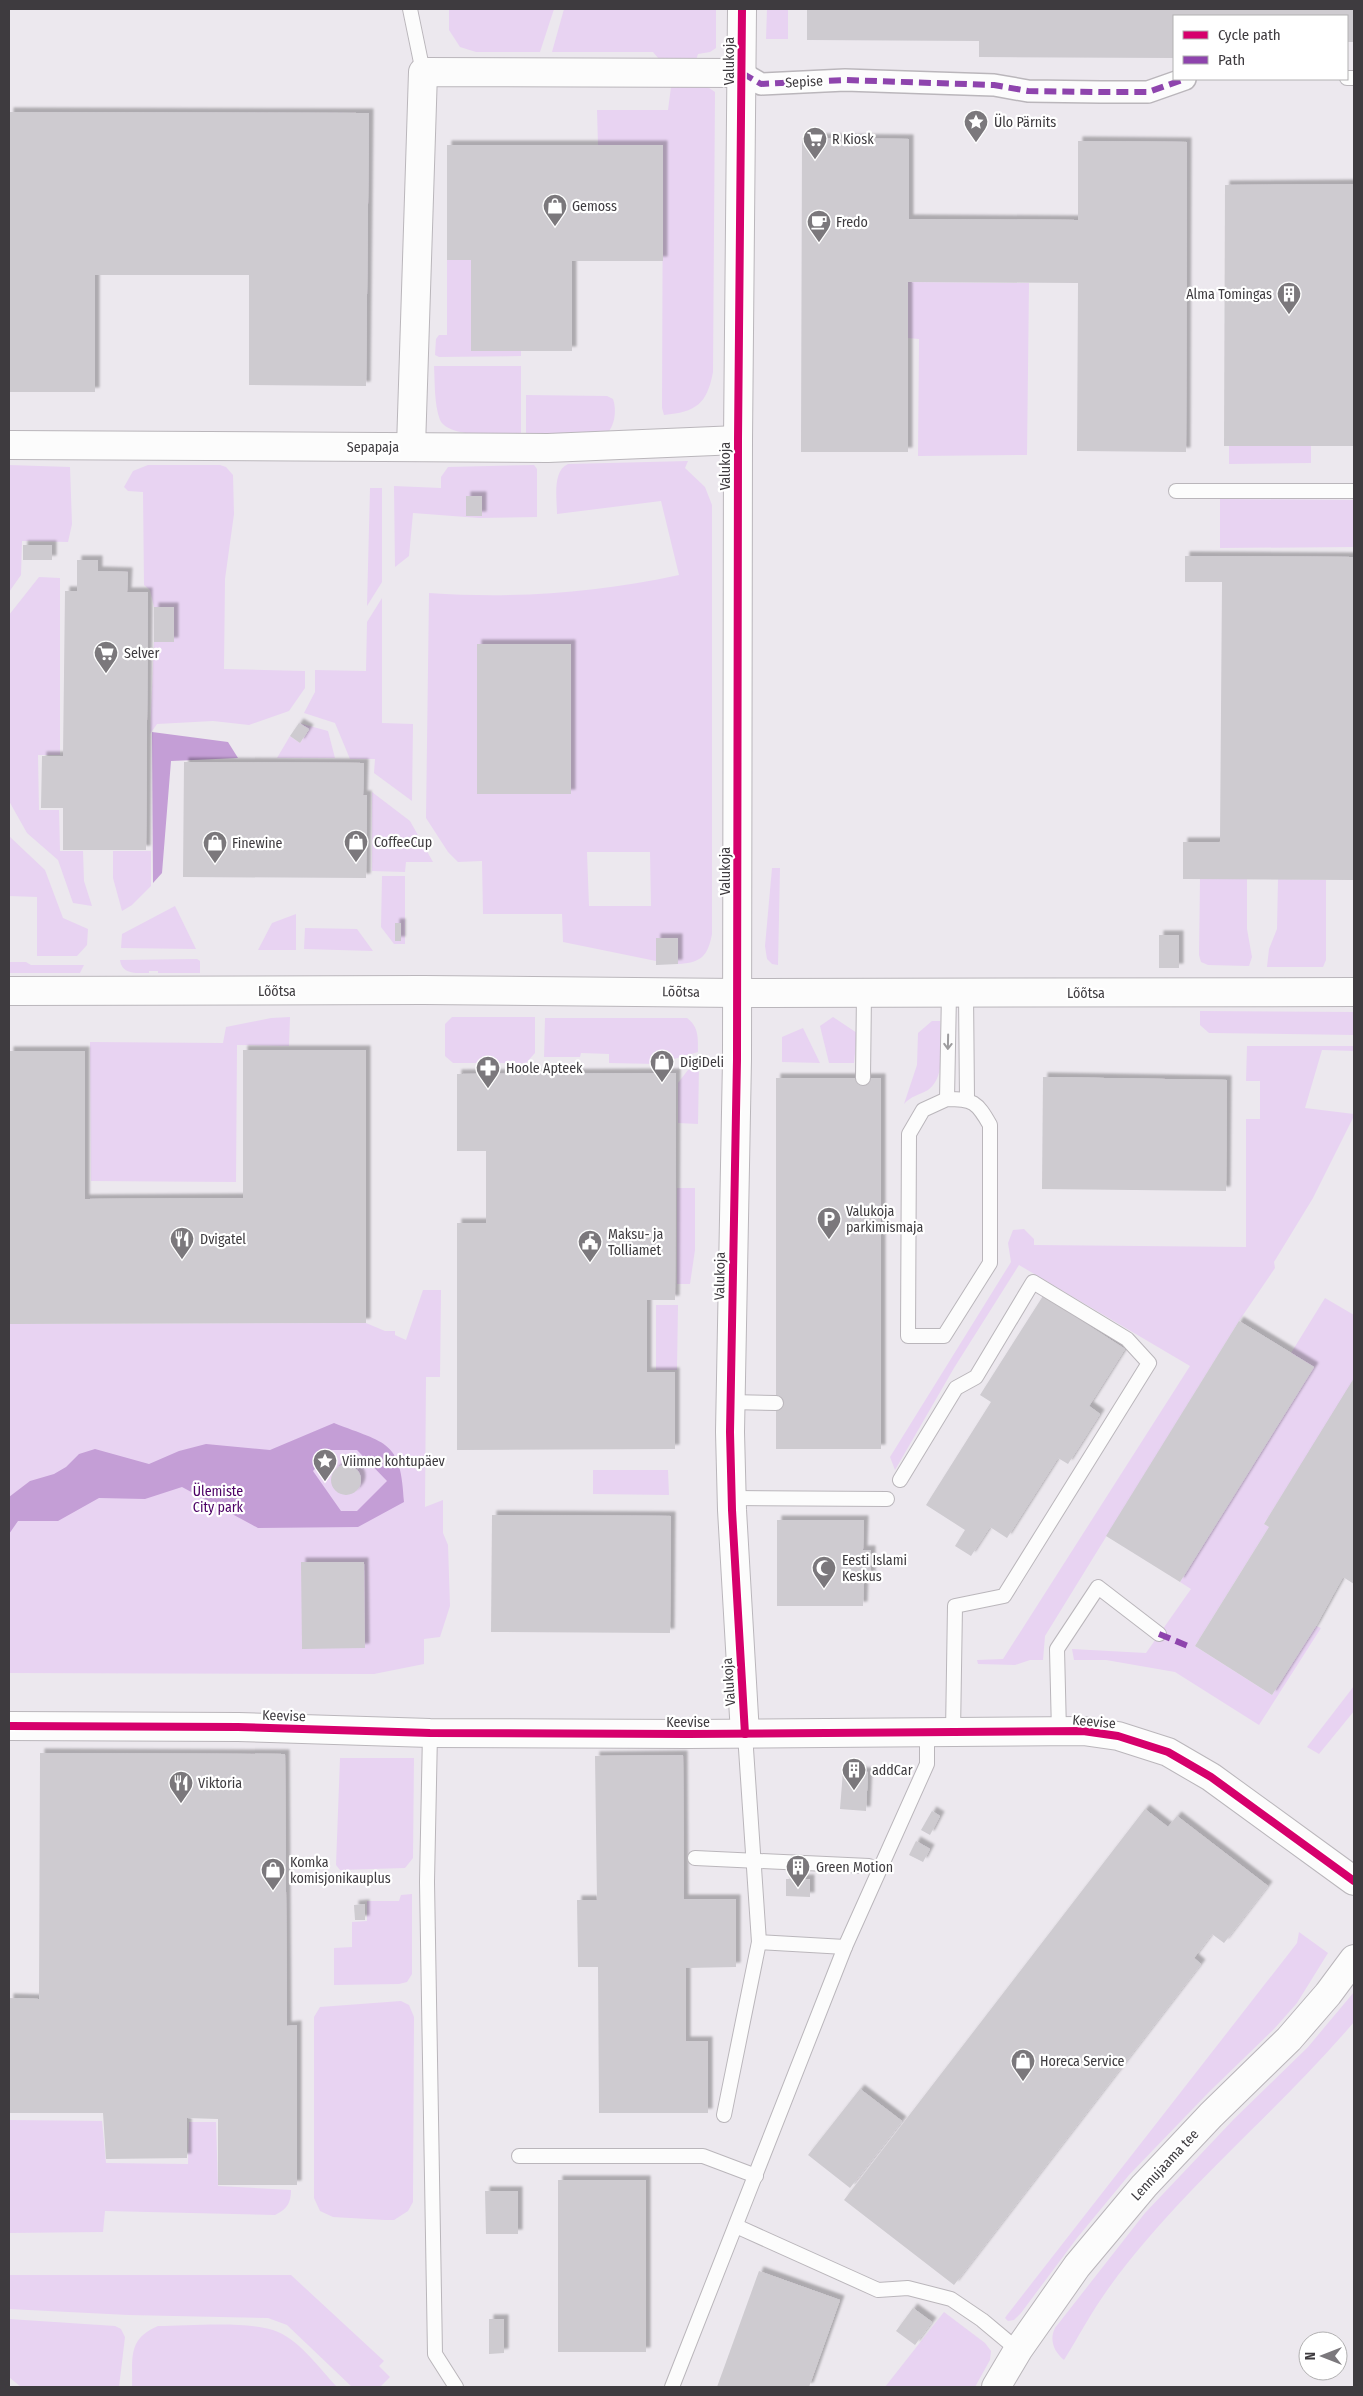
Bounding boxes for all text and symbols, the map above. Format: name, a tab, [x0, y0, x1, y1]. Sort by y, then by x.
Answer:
legend	[1173, 15, 1348, 80]
text: Cycle path	[1218, 26, 1281, 44]
street label: Valukoja	[721, 37, 738, 85]
text: Path	[1218, 51, 1245, 69]
street label: Sepise	[785, 73, 823, 91]
place icon: Ülo Pärnits	[963, 109, 989, 143]
place label: Ülo Pärnits	[994, 113, 1056, 131]
supermarket icon: R Kiosk	[802, 126, 828, 160]
place label: R Kiosk	[832, 131, 874, 148]
shop icon: Gemoss	[542, 193, 568, 227]
place label: Gemoss	[572, 198, 617, 215]
cafe icon: Fredo	[806, 209, 832, 243]
place label: Fredo	[836, 214, 868, 231]
building icon: Alma Tomingas	[1276, 281, 1302, 315]
place label: Alma Tomingas	[1186, 286, 1272, 303]
street label: Sepapaja	[347, 439, 399, 456]
street label: Valukoja	[717, 442, 734, 490]
supermarket icon: Selver	[93, 640, 119, 674]
place label: Selver	[124, 645, 160, 662]
shop icon: CoffeeCup	[343, 829, 369, 863]
shop icon: Finewine	[202, 830, 228, 864]
place label: CoffeeCup	[374, 834, 432, 851]
place label: Finewine	[232, 835, 283, 852]
street label: Valukoja	[717, 847, 734, 895]
street label: Lõõtsa	[258, 983, 296, 1000]
street label: Lõõtsa	[662, 983, 700, 1001]
street label: Lõõtsa	[1067, 985, 1105, 1002]
one-way arrow	[943, 1033, 953, 1049]
shop icon: DigiDeli	[649, 1049, 675, 1083]
place label: DigiDeli	[680, 1054, 724, 1071]
pharmacy icon: Hoole Apteek	[475, 1055, 501, 1089]
place label: Hoole Apteek	[506, 1060, 583, 1077]
place label: Valukoja parkimismaja	[846, 1203, 923, 1236]
parking icon: Valukoja parkimismaja	[816, 1206, 842, 1240]
restaurant icon: Dvigatel	[169, 1226, 195, 1260]
place label: Maksu- ja Tolliamet	[608, 1226, 664, 1259]
public building icon: Maksu- ja Tolliamet	[577, 1229, 603, 1263]
place label: Dvigatel	[200, 1231, 246, 1248]
street label: Valukoja	[711, 1251, 729, 1300]
place icon: Viimne kohtupäev	[312, 1448, 338, 1482]
place label: Viimne kohtupäev	[342, 1453, 446, 1470]
park label: Ülemiste City park	[193, 1482, 244, 1516]
place label: Eesti Islami Keskus	[842, 1552, 907, 1585]
mosque icon: Eesti Islami Keskus	[811, 1555, 837, 1589]
street label: Valukoja	[719, 1657, 739, 1707]
street label: Keevise	[262, 1707, 306, 1725]
street label: Keevise	[1072, 1712, 1117, 1732]
street label: Keevise	[666, 1714, 710, 1731]
building icon: addCar	[841, 1757, 867, 1791]
place label: addCar	[872, 1762, 913, 1779]
restaurant icon: Viktoria	[168, 1770, 194, 1804]
place label: Viktoria	[198, 1775, 242, 1792]
place label: Komka komisjonikauplus	[290, 1854, 391, 1887]
building icon: Green Motion	[785, 1854, 811, 1888]
shop icon: Komka komisjonikauplus	[260, 1857, 286, 1891]
place label: Green Motion	[816, 1859, 893, 1876]
shop icon: Horeca Service	[1010, 2048, 1036, 2082]
place label: Horeca Service	[1040, 2053, 1124, 2070]
street label: Lennujaama tee	[1128, 2126, 1202, 2204]
north arrow	[1298, 2331, 1348, 2381]
text: N	[1302, 2352, 1319, 2360]

